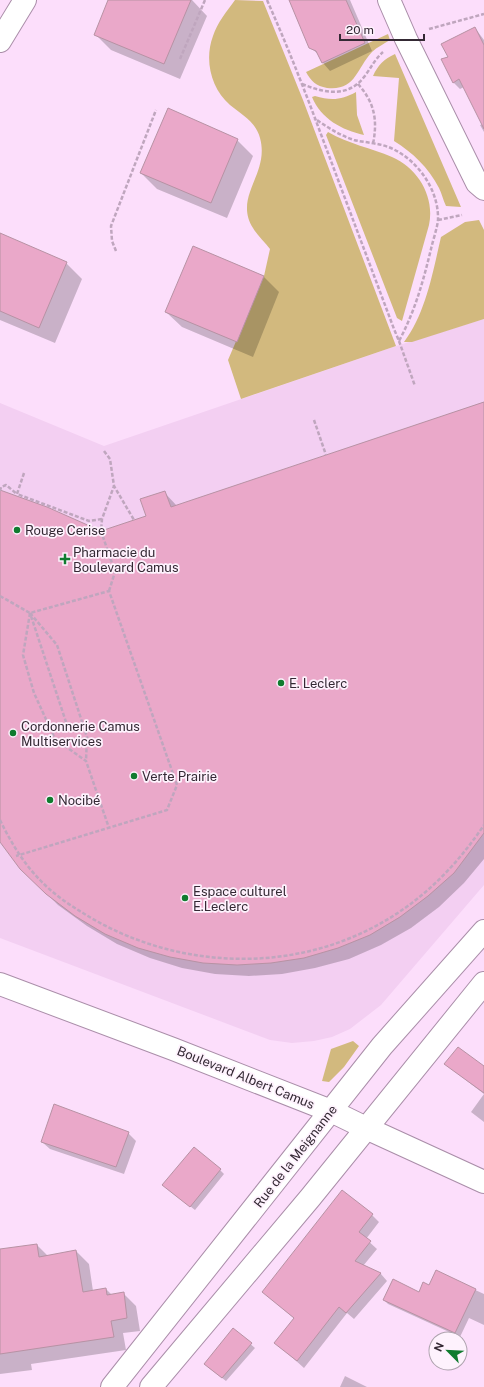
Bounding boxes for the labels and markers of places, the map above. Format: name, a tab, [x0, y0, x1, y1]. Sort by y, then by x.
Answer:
place label: Rouge Cerise	[25, 523, 105, 538]
marker: Rouge Cerise	[12, 525, 22, 535]
place label: Pharmacie du Boulevard Camus	[73, 545, 178, 575]
marker: Pharmacie du Boulevard Camus	[60, 554, 70, 564]
place label: E. Leclerc	[289, 676, 347, 691]
marker: E. Leclerc	[276, 678, 286, 688]
place label: Cordonnerie Camus Multiservices	[21, 719, 140, 749]
marker: Cordonnerie Camus Multiservices	[8, 728, 18, 738]
place label: Verte Prairie	[142, 769, 217, 784]
marker: Verte Prairie	[129, 771, 139, 781]
place label: Nocibé	[58, 793, 100, 808]
marker: Nocibé	[45, 795, 55, 805]
place label: Espace culturel E.Leclerc	[193, 884, 287, 914]
marker: Espace culturel E.Leclerc	[180, 893, 190, 903]

